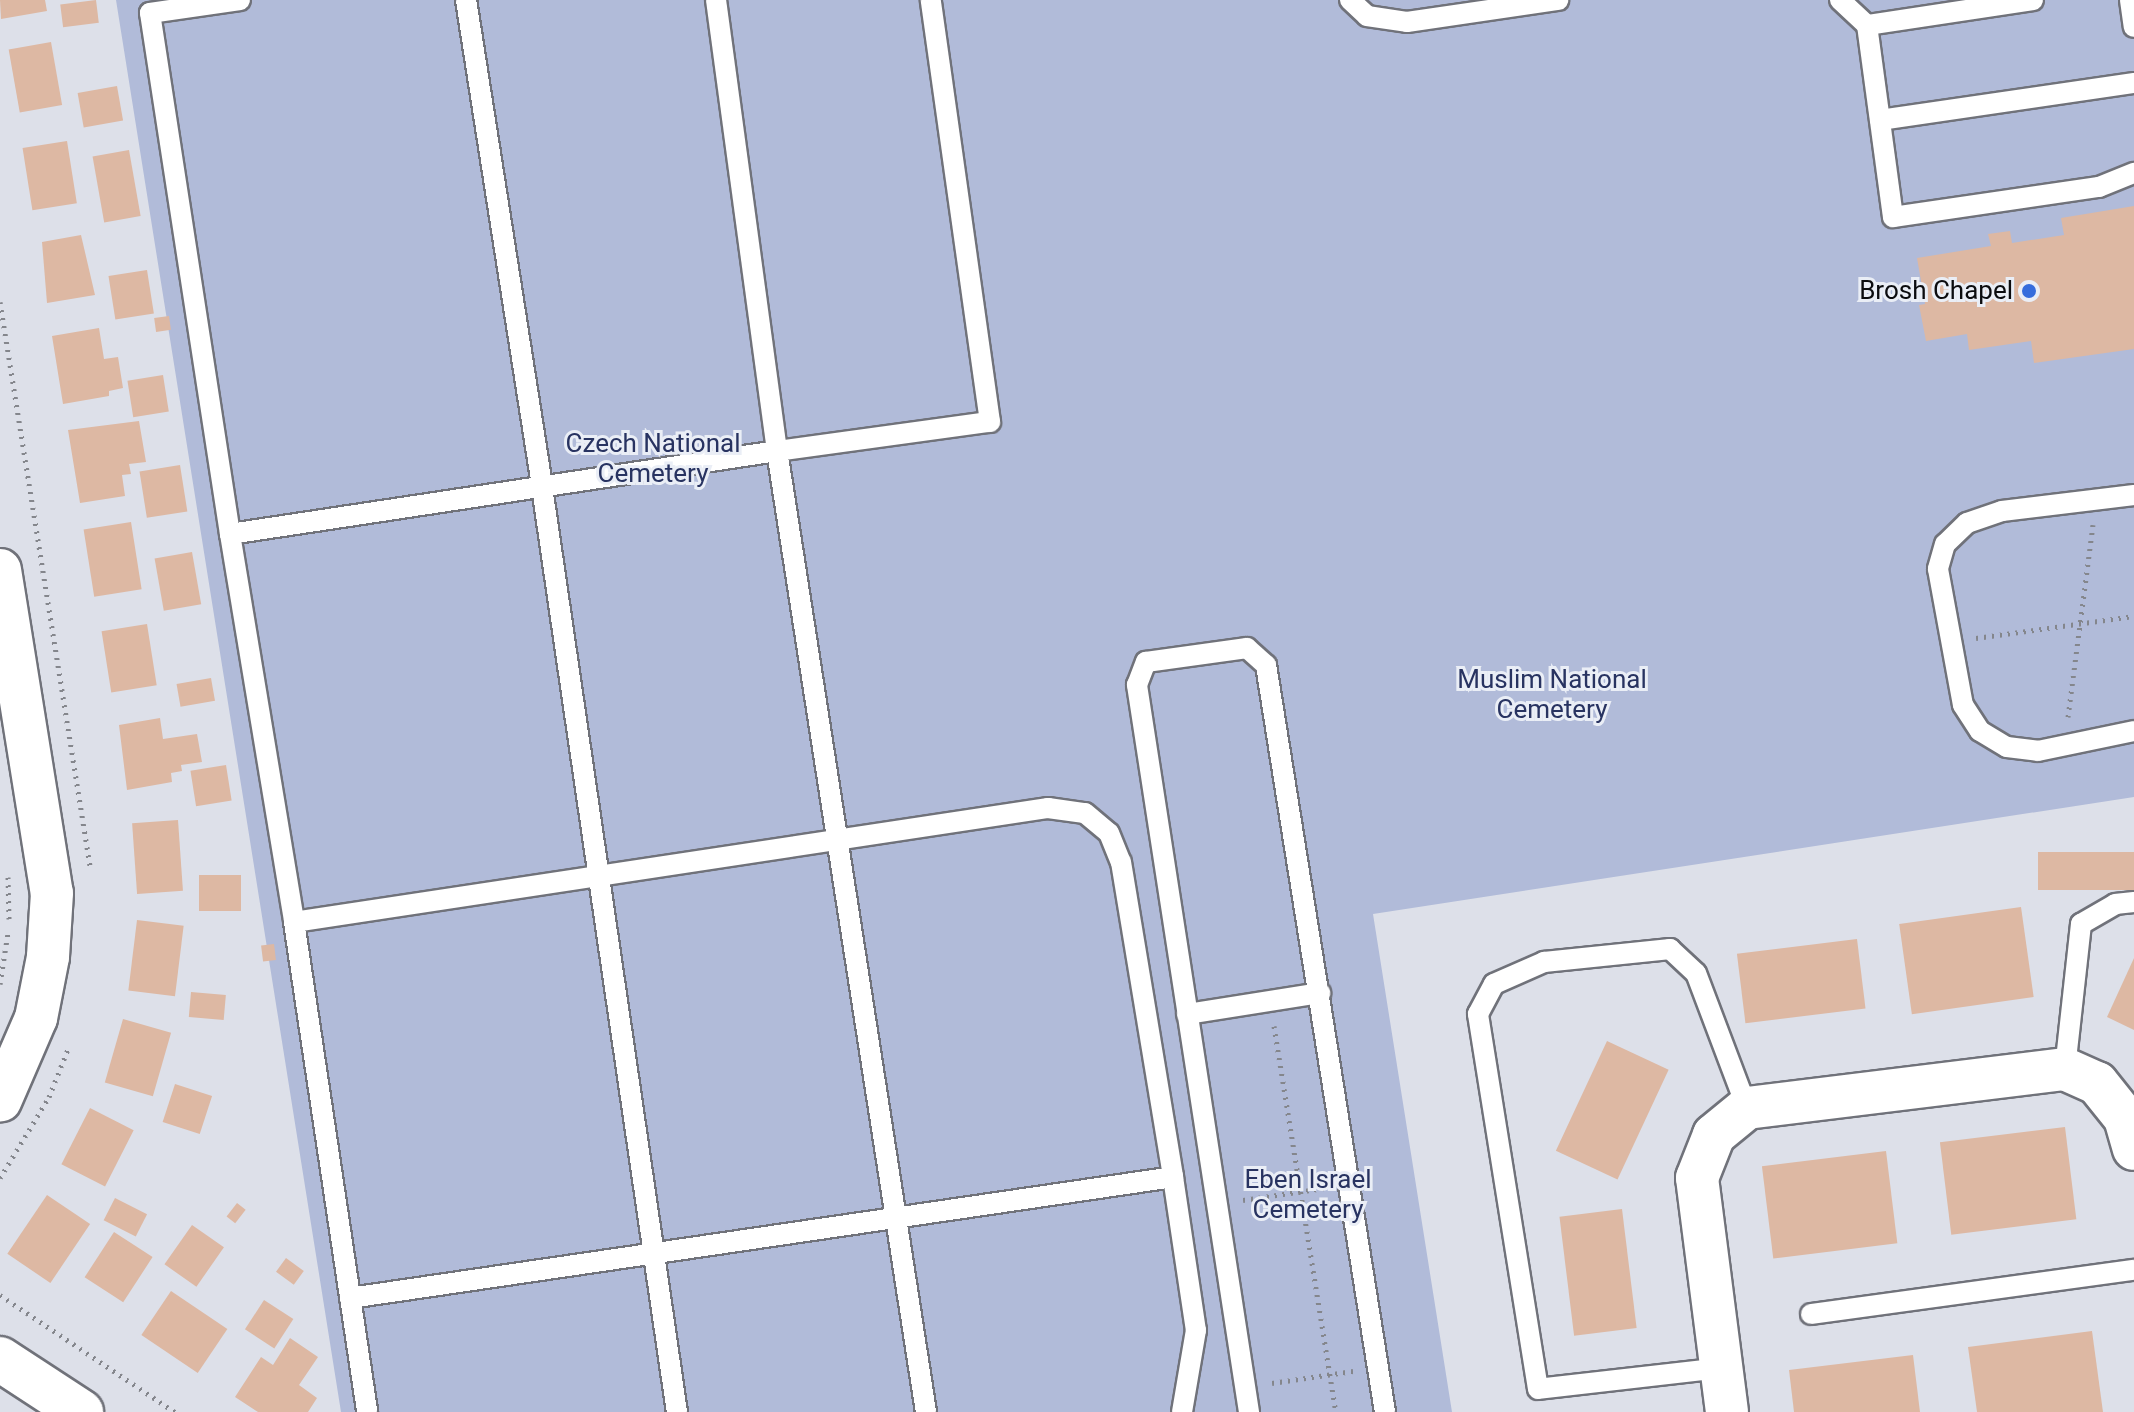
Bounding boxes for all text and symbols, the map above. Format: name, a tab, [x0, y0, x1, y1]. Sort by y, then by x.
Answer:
place label: Brosh Chapel	[1859, 275, 2013, 307]
marker: Brosh Chapel	[2020, 282, 2038, 300]
park label: Czech National Cemetery	[566, 428, 740, 490]
park label: Muslim National Cemetery	[1457, 664, 1647, 726]
park label: Eben Israel Cemetery	[1244, 1164, 1372, 1226]

